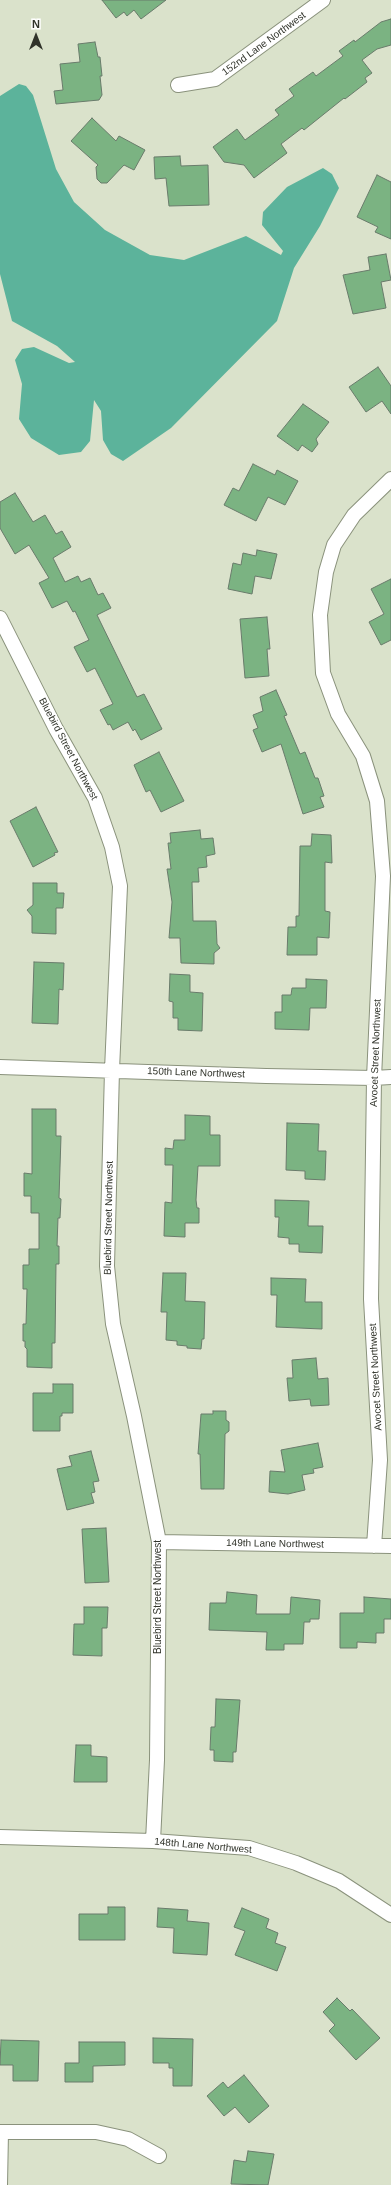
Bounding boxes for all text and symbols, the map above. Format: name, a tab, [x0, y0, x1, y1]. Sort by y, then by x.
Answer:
street label: 152nd Lane Northwest	[220, 10, 308, 78]
north arrow	[16, 16, 56, 56]
text: N	[32, 18, 40, 30]
street label: Bluebird Street Northwest	[36, 696, 100, 802]
street label: Avocet Street Northwest	[368, 999, 384, 1107]
street label: 150th Lane Northwest	[147, 1065, 245, 1081]
street label: Bluebird Street Northwest	[102, 1161, 116, 1275]
street label: Avocet Street Northwest	[367, 1323, 385, 1431]
street label: 149th Lane Northwest	[226, 1537, 324, 1551]
street label: Bluebird Street Northwest	[152, 1540, 164, 1654]
street label: 148th Lane Northwest	[154, 1836, 252, 1856]

